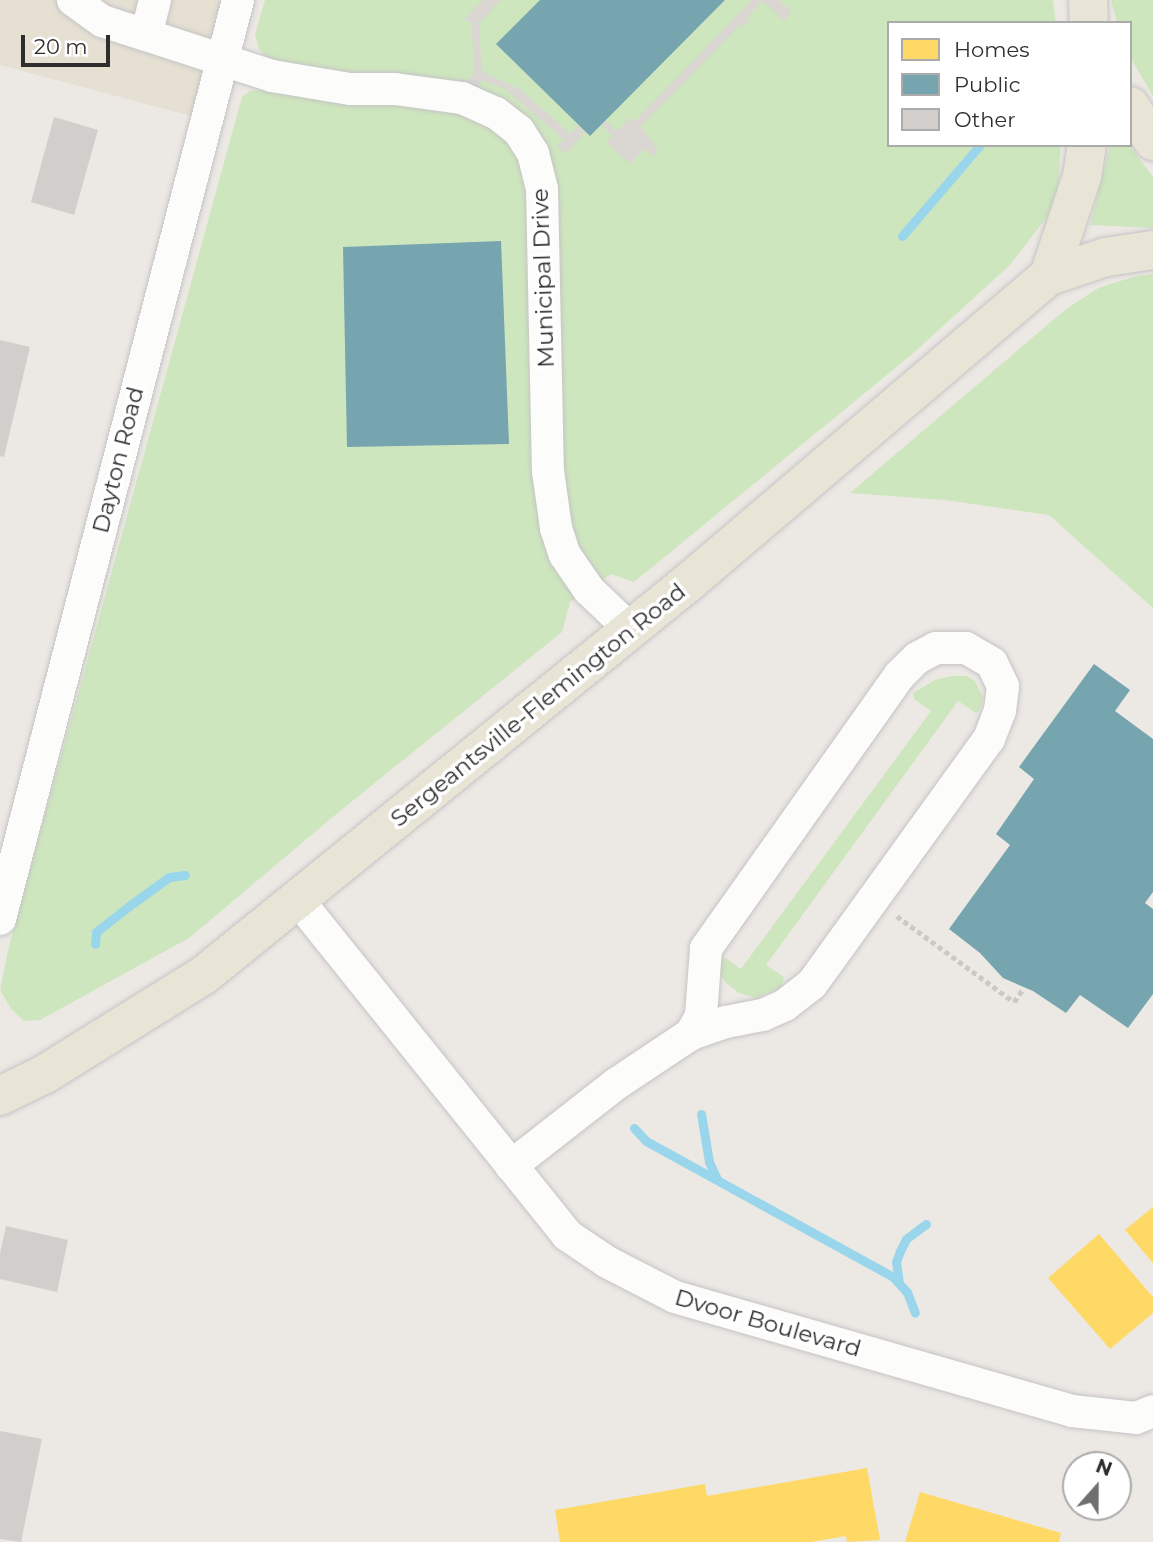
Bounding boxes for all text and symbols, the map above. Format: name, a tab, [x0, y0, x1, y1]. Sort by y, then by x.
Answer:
scale bar	[24, 21, 114, 65]
legend	[887, 21, 1132, 147]
text: 20 m	[34, 34, 88, 59]
text: Homes	[954, 37, 1029, 62]
text: Public	[954, 72, 1021, 97]
text: Other	[954, 107, 1016, 132]
street label: Municipal Drive	[526, 188, 560, 368]
street label: Dayton Road	[86, 384, 150, 536]
street label: Sergeantsville-Flemington Road	[385, 577, 691, 833]
street label: Dvoor Boulevard	[672, 1283, 864, 1363]
north arrow	[1062, 1451, 1132, 1521]
text: N	[1093, 1454, 1115, 1481]

